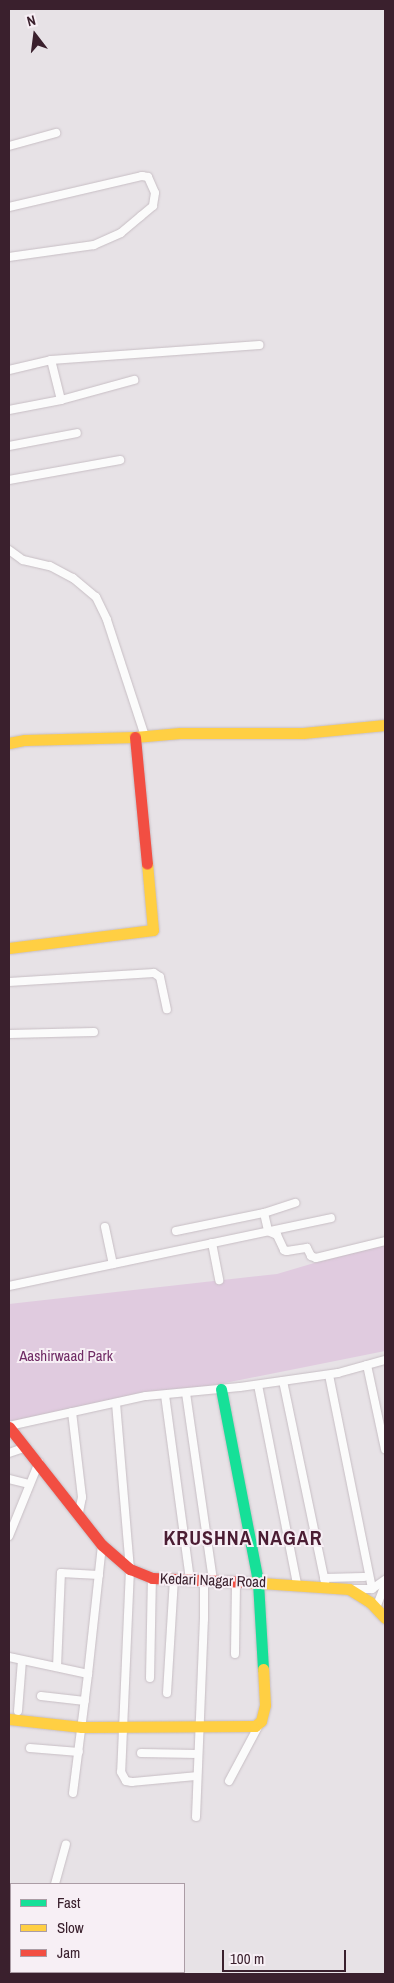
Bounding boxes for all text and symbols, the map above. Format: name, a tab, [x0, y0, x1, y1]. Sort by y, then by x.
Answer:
north arrow	[10, 10, 60, 60]
text: N	[25, 11, 37, 30]
park label: Aashirwaad Park	[19, 1347, 113, 1365]
district label: KRUSHNA NAGAR	[162, 1525, 324, 1549]
street label: Kedari Nagar Road	[160, 1569, 266, 1591]
legend	[10, 1883, 185, 1973]
text: Fast	[57, 1892, 80, 1913]
text: Slow	[57, 1917, 84, 1938]
scale bar	[224, 1940, 348, 1972]
text: Jam	[57, 1942, 80, 1963]
text: 100 m	[230, 1948, 264, 1969]

